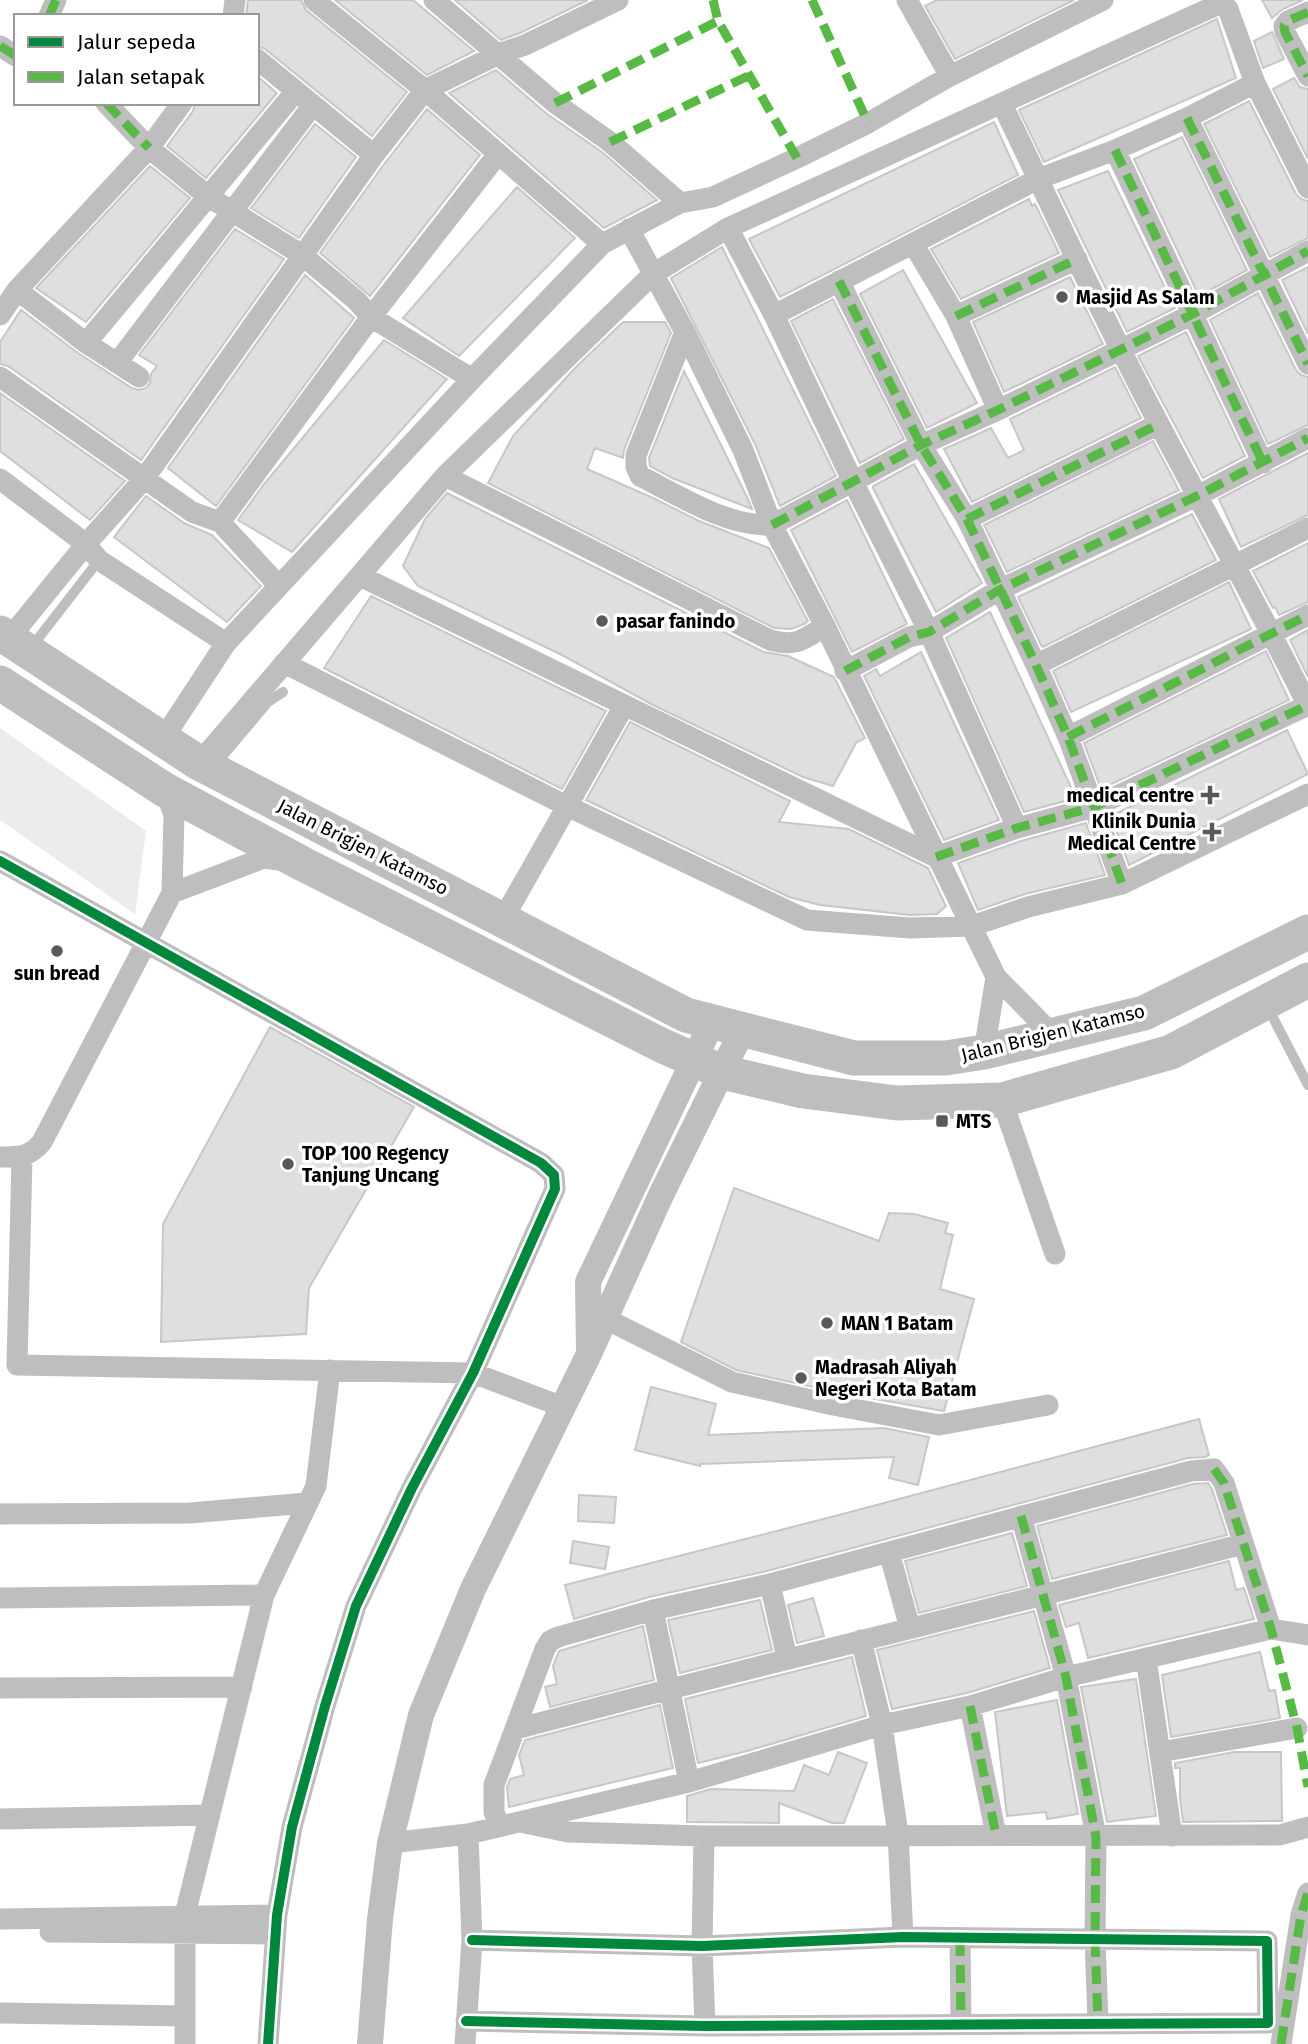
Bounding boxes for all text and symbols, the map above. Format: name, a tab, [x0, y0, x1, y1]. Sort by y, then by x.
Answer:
legend	[14, 14, 259, 105]
text: Jalur sepeda	[77, 29, 196, 55]
text: Jalan setapak	[77, 64, 205, 90]
place label: Masjid As Salam	[1076, 286, 1215, 309]
marker: Masjid As Salam	[1054, 289, 1070, 305]
place label: pasar fanindo	[616, 610, 735, 633]
marker: pasar fanindo	[594, 613, 610, 629]
place label: medical centre	[1066, 784, 1194, 807]
marker: medical centre	[1200, 785, 1220, 805]
street label: Jalan Brigjen Katamso	[274, 794, 452, 900]
place label: Klinik Dunia Medical Centre	[1068, 810, 1196, 855]
marker: Klinik Dunia Medical Centre	[1202, 822, 1222, 842]
marker: sun bread	[49, 943, 65, 959]
place label: sun bread	[14, 962, 100, 985]
street label: Jalan Brigjen Katamso	[959, 999, 1147, 1067]
place label: MTS	[956, 1110, 991, 1133]
marker: MTS	[934, 1113, 950, 1129]
place label: TOP 100 Regency Tanjung Uncang	[302, 1142, 449, 1187]
marker: TOP 100 Regency Tanjung Uncang	[280, 1156, 296, 1172]
place label: MAN 1 Batam	[841, 1312, 953, 1335]
marker: MAN 1 Batam	[819, 1315, 835, 1331]
place label: Madrasah Aliyah Negeri Kota Batam	[815, 1356, 977, 1401]
marker: Madrasah Aliyah Negeri Kota Batam	[793, 1370, 809, 1386]

